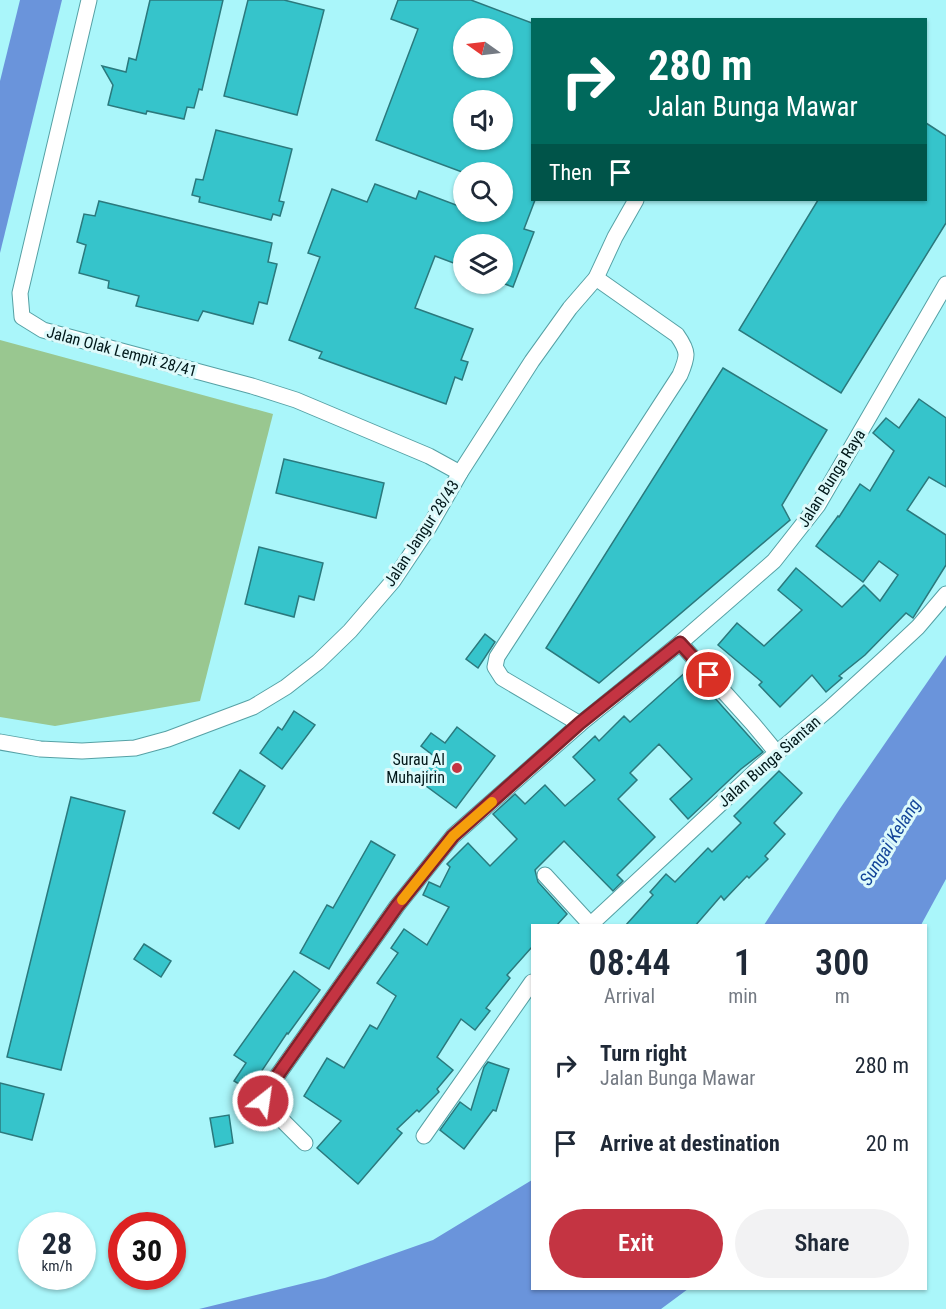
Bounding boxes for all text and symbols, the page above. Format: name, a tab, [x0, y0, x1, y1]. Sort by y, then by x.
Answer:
north arrow	[453, 18, 513, 78]
map controls	[453, 18, 513, 294]
text: 280 m	[648, 41, 753, 90]
icon: right	[549, 42, 627, 120]
button: sound	[453, 90, 513, 150]
text: Jalan Bunga Mawar	[648, 91, 858, 123]
icon: arrive	[604, 156, 637, 189]
text: Then	[549, 160, 592, 185]
button: search	[453, 162, 513, 222]
button: layers	[453, 234, 513, 294]
street label: Jalan Olak Lempit 28/41	[45, 322, 199, 381]
street label: Jalan Bunga Raya	[794, 426, 869, 531]
street label: Jalan Jangur 28/43	[380, 477, 463, 590]
pin	[683, 649, 734, 700]
icon: arrive	[692, 658, 725, 691]
street label: Jalan Bunga Siantan	[714, 712, 824, 811]
place label: Surau Al Muhajirin	[386, 750, 445, 787]
marker: Surau Al Muhajirin	[450, 761, 464, 775]
water label: Sungai Kelang	[855, 794, 925, 889]
text: 08:44	[589, 942, 671, 984]
text: 1	[734, 942, 752, 984]
text: 300	[815, 942, 869, 984]
text: Arrival	[604, 984, 655, 1008]
text: min	[728, 984, 757, 1008]
text: m	[835, 984, 850, 1008]
text: Turn right	[600, 1041, 687, 1066]
icon: right	[549, 1049, 582, 1082]
text: 280 m	[855, 1053, 909, 1078]
text: Jalan Bunga Mawar	[600, 1066, 755, 1090]
position arrow	[231, 1069, 295, 1133]
icon: arrive	[549, 1127, 582, 1160]
text: Arrive at destination	[600, 1131, 780, 1156]
text: 20 m	[866, 1131, 909, 1156]
button: Exit	[549, 1209, 723, 1278]
button: Share	[735, 1209, 909, 1278]
speed limit sign: 30	[108, 1212, 186, 1290]
text: 28	[42, 1226, 72, 1261]
text: km/h	[42, 1257, 72, 1275]

